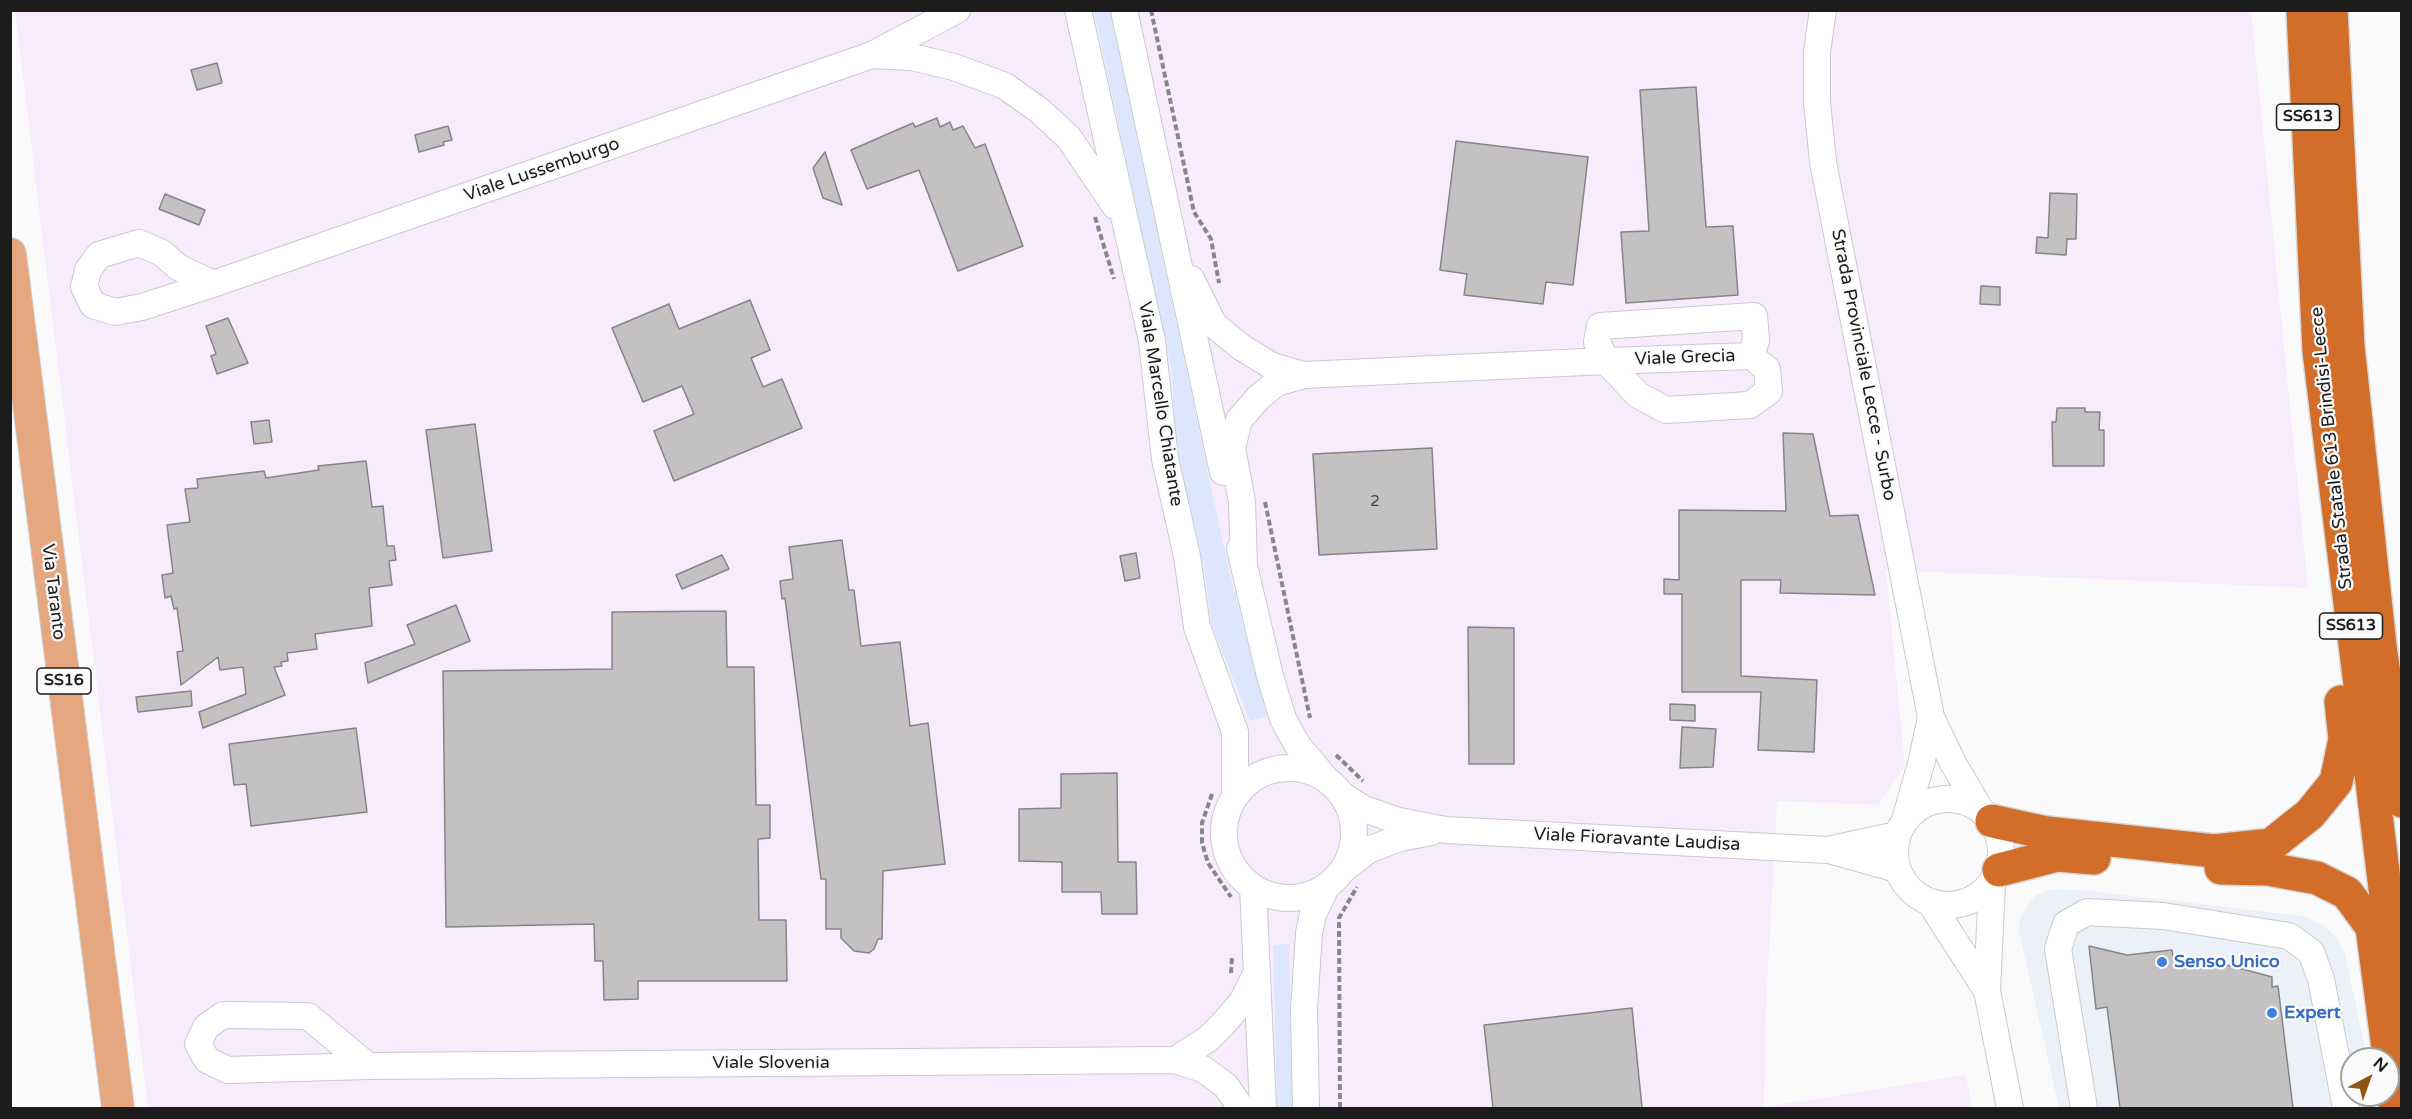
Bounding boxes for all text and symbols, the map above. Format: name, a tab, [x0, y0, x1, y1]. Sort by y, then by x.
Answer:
road number: SS613	[2276, 104, 2340, 130]
street label: Viale Lussemburgo	[462, 133, 622, 207]
street label: Strada Provinciale Lecce - Surbo	[1826, 227, 1900, 503]
street label: Viale Marcello Chiatante	[1133, 300, 1187, 508]
street label: Strada Statale 613 Brindisi-Lecce	[2306, 306, 2358, 590]
street label: Viale Grecia	[1634, 345, 1736, 371]
house number: 2	[1370, 493, 1380, 511]
street label: Via Taranto	[36, 543, 70, 641]
road number: SS613	[2320, 613, 2382, 639]
road number: SS16	[37, 668, 91, 694]
street label: Viale Fioravante Laudisa	[1533, 824, 1741, 856]
place label: Senso Unico	[2174, 951, 2280, 973]
marker: Senso Unico	[2155, 955, 2169, 969]
place label: Expert	[2284, 1002, 2341, 1024]
marker: Expert	[2265, 1006, 2279, 1020]
north arrow	[2340, 1047, 2400, 1107]
street label: Viale Slovenia	[712, 1052, 830, 1074]
text: N	[2369, 1053, 2392, 1077]

